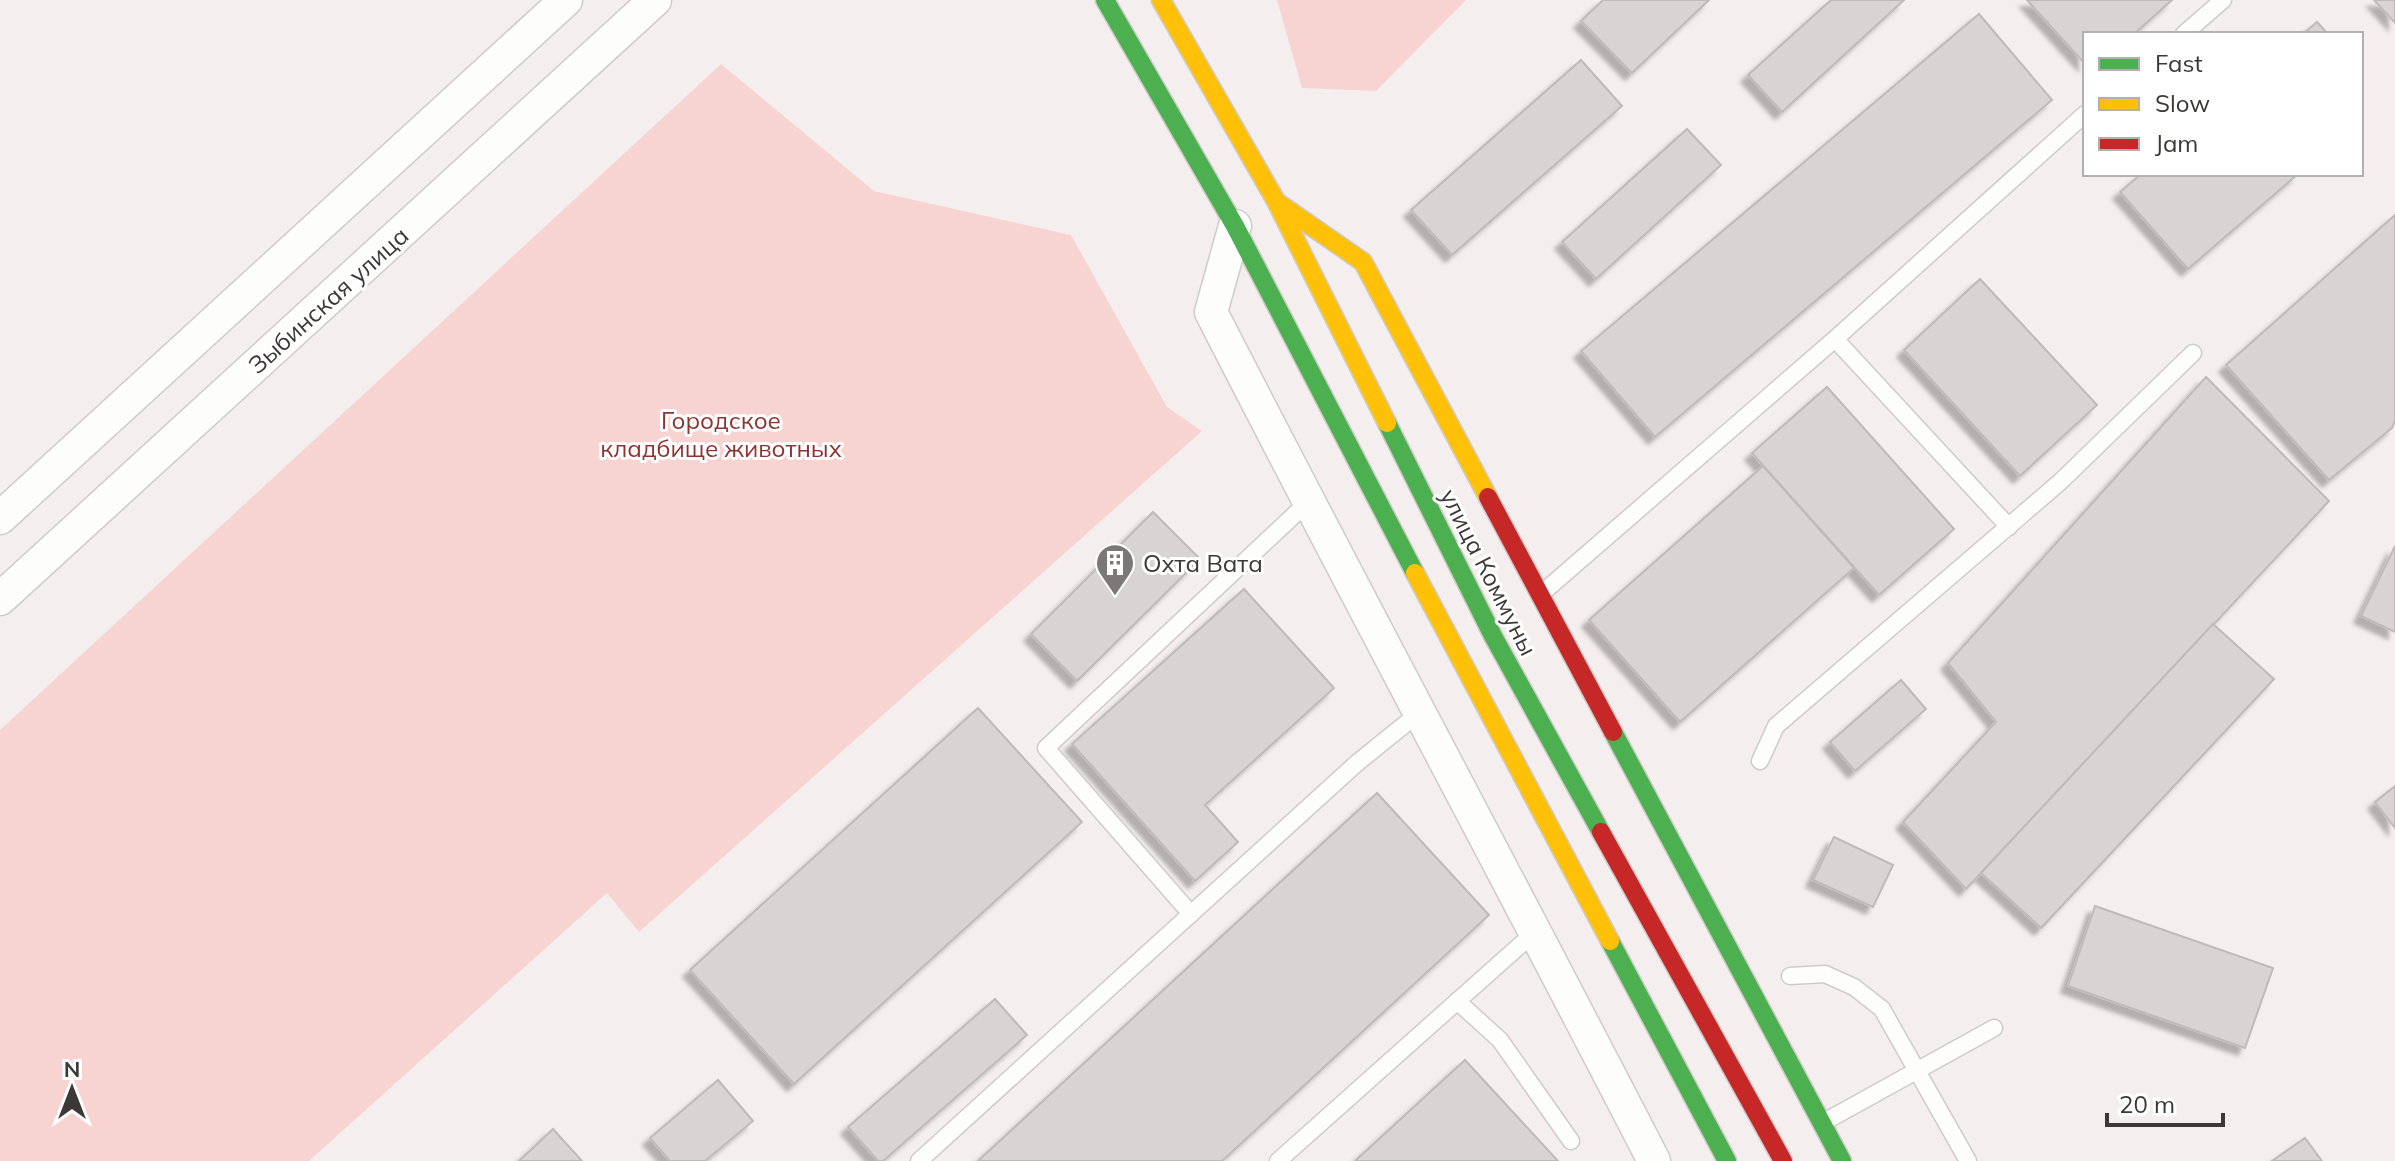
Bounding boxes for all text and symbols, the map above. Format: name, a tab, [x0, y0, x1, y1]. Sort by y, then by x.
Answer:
legend	[2083, 32, 2363, 176]
text: Fast	[2155, 48, 2203, 78]
text: Slow	[2155, 88, 2210, 118]
text: Jam	[2155, 128, 2198, 158]
street label: Зыбинская улица	[242, 220, 414, 380]
park label: Городское кладбище животных	[600, 405, 842, 463]
street label: улица Коммуны	[1434, 484, 1544, 660]
building icon: Охта Вата	[1094, 542, 1136, 597]
place label: Охта Вата	[1143, 548, 1263, 578]
north arrow	[32, 1049, 112, 1129]
text: N	[64, 1055, 80, 1083]
scale bar	[2107, 1077, 2223, 1127]
text: 20 m	[2119, 1089, 2175, 1119]

